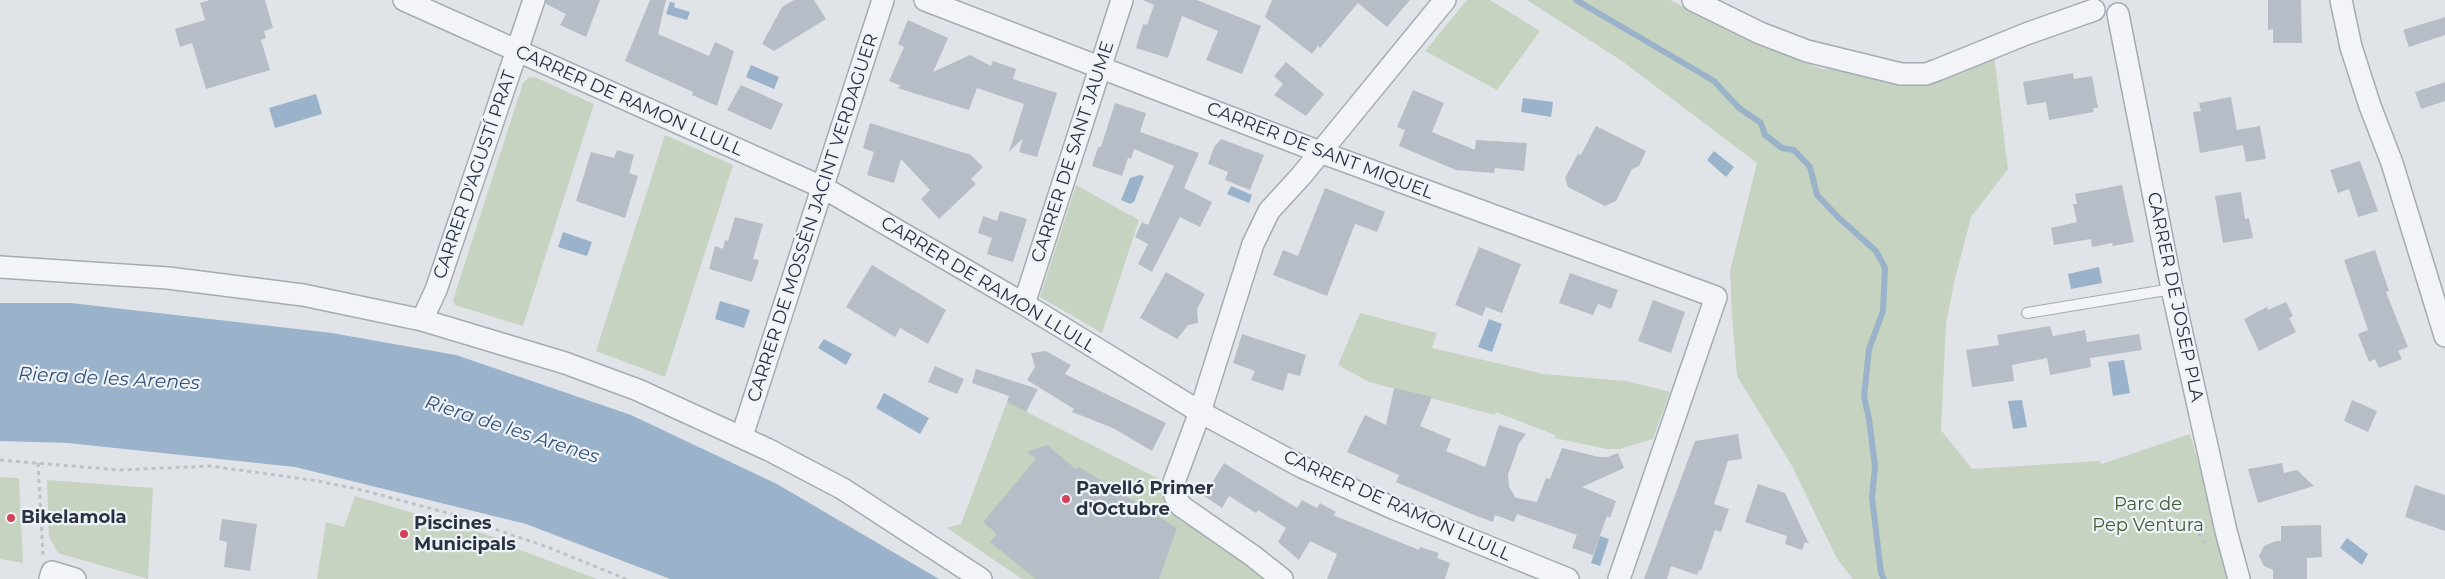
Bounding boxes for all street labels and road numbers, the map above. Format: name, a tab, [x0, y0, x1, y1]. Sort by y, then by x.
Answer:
street label: CARRER DE MOSSÈN JACINT VERDAGUER	[743, 31, 883, 405]
street label: CARRER DE SANT JAUME	[1027, 39, 1119, 265]
street label: CARRER DE RAMON LLULL	[512, 41, 746, 161]
street label: CARRER D'AGUSTÍ PRAT	[429, 68, 521, 282]
street label: CARRER DE SANT MIQUEL	[1204, 98, 1436, 204]
street label: CARRER DE JOSEP PLA	[2142, 190, 2208, 404]
street label: CARRER DE RAMON LLULL	[877, 212, 1099, 358]
street label: CARRER DE RAMON LLULL	[1280, 446, 1514, 566]

